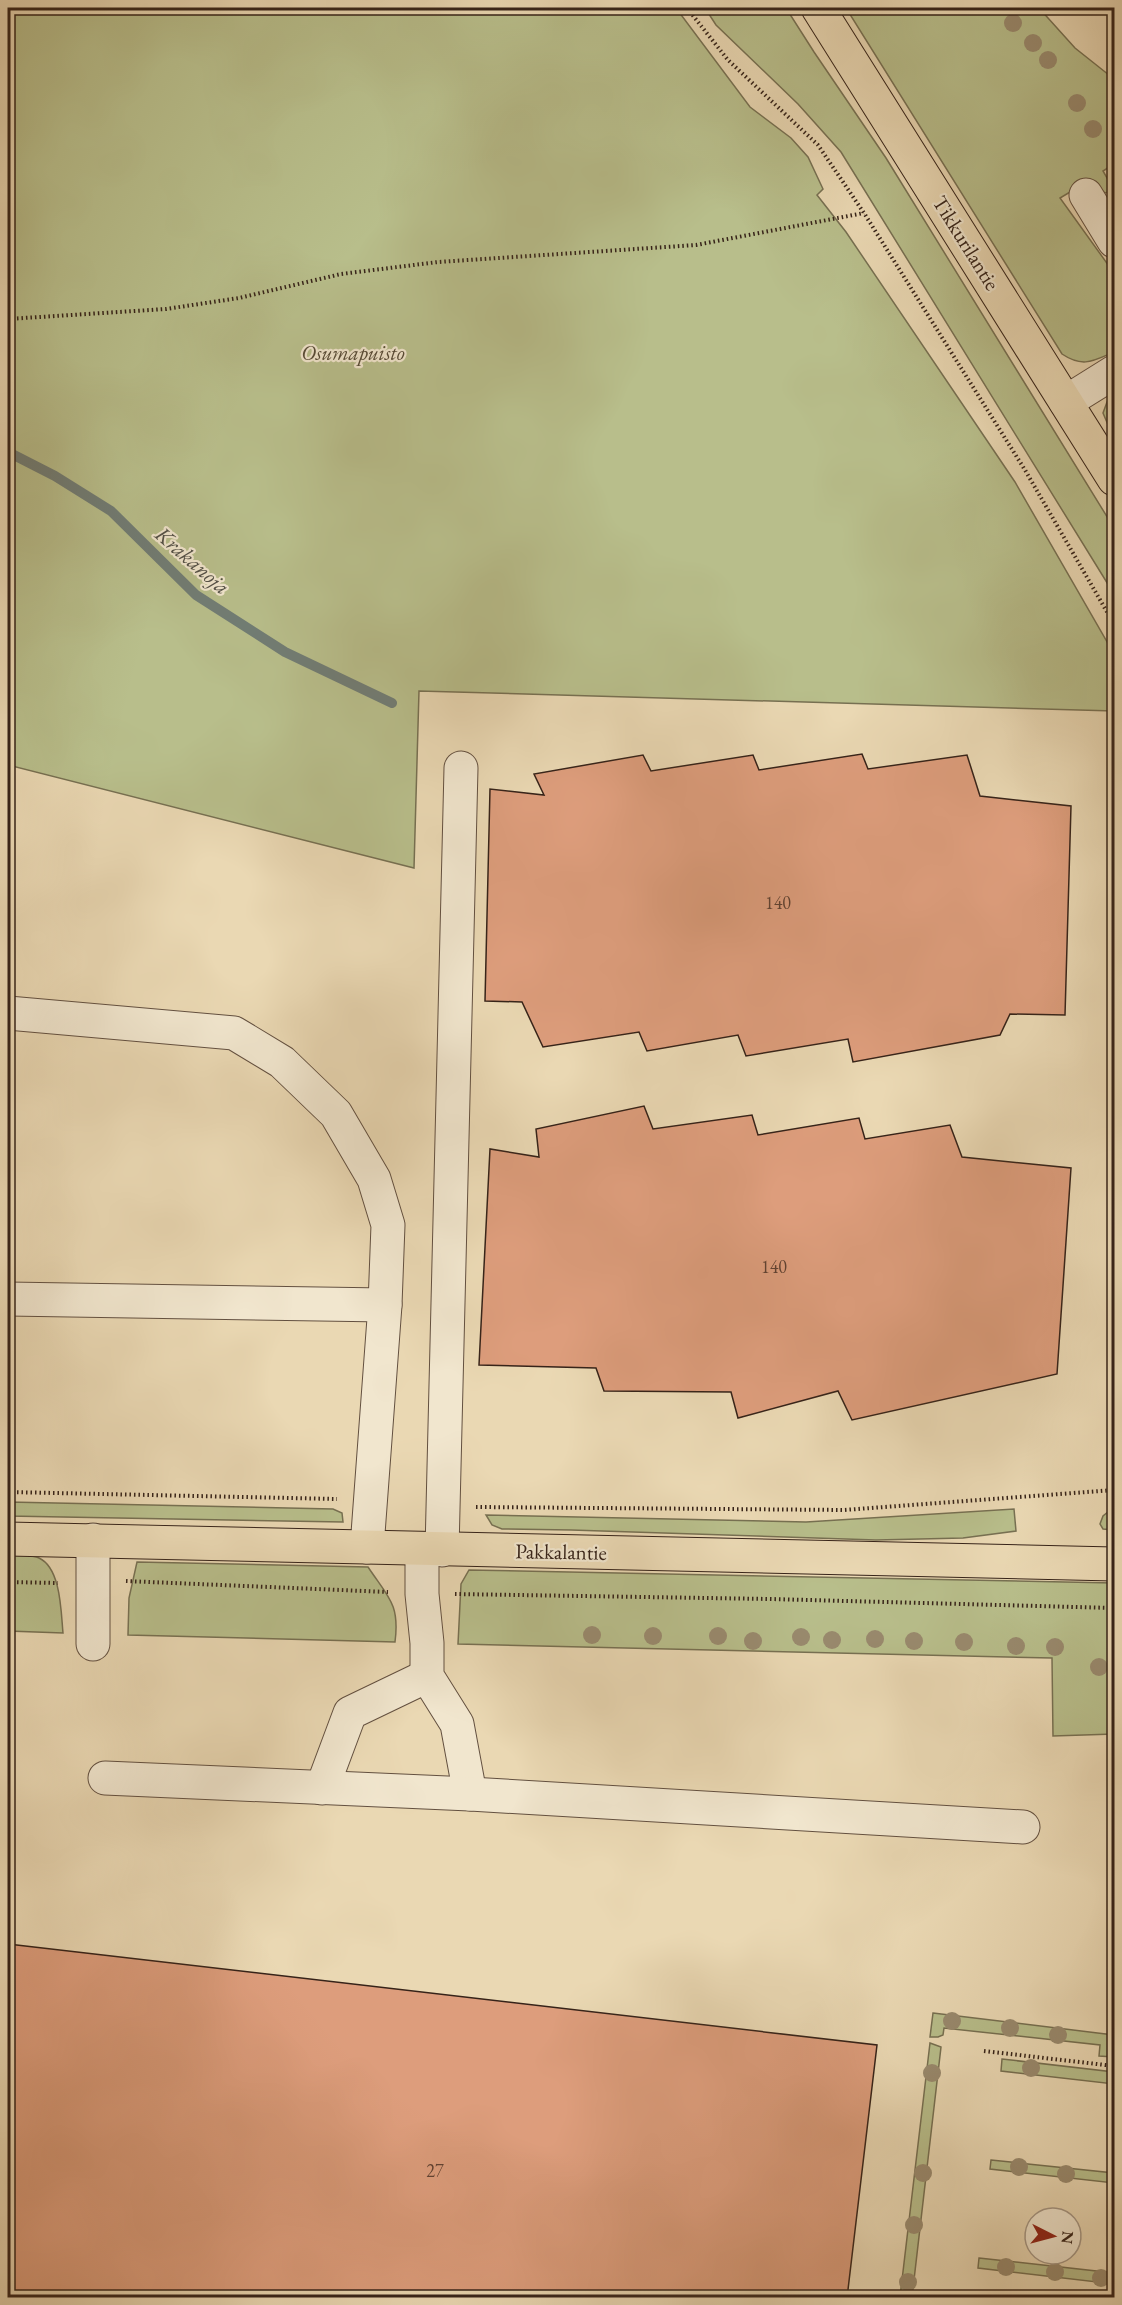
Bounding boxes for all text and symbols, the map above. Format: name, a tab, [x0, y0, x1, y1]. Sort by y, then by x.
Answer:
street label: Tikkurilantie	[927, 190, 1006, 295]
park label: Osumapuisto	[301, 339, 405, 366]
water label: Krakanoja	[148, 519, 236, 601]
house number: 140	[765, 891, 791, 914]
house number: 140	[761, 1255, 787, 1278]
street label: Pakkalantie	[515, 1537, 607, 1566]
house number: 27	[426, 2159, 444, 2182]
north arrow	[1023, 2206, 1083, 2266]
text: N	[1056, 2230, 1079, 2245]

